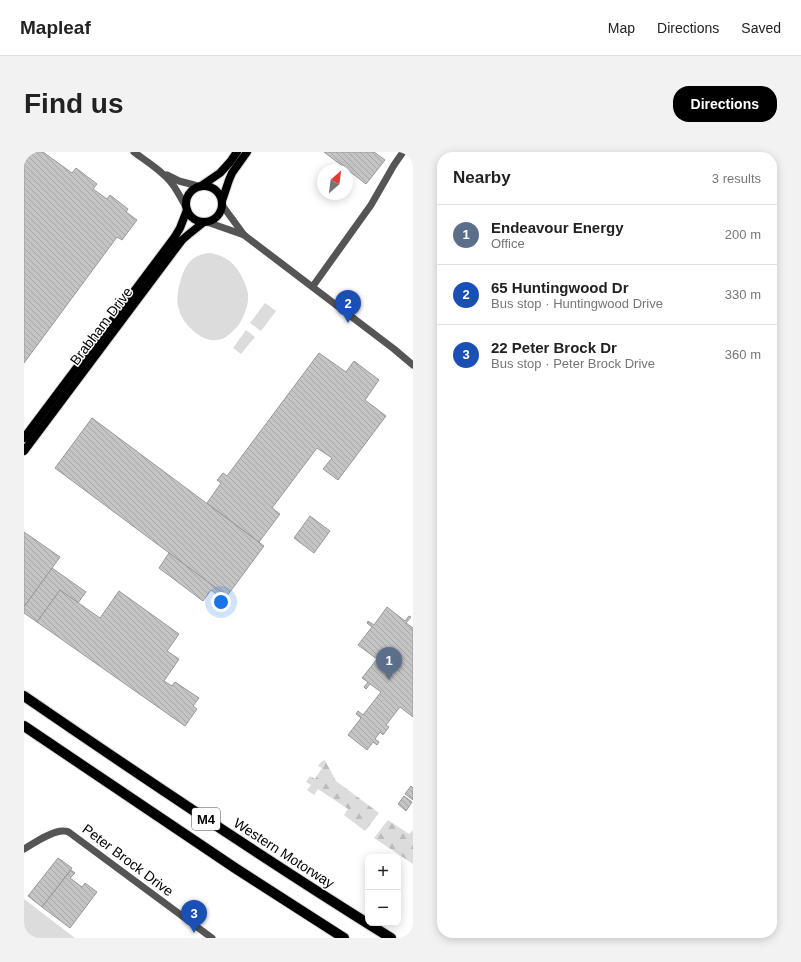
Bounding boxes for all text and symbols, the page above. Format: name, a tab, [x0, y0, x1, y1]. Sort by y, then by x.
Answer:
text: Mapleaf	[20, 17, 91, 38]
text: Map	[608, 20, 635, 36]
text: Directions	[657, 20, 719, 36]
text: Saved	[741, 20, 781, 36]
button: Directions	[673, 86, 777, 122]
text: Find us	[24, 88, 124, 119]
north arrow	[317, 164, 353, 200]
text: Nearby	[453, 168, 511, 187]
text: 3 results	[712, 171, 761, 186]
text: Endeavour Energy	[491, 219, 624, 236]
text: 1	[462, 227, 470, 242]
text: 200 m	[725, 227, 761, 242]
text: Office	[491, 236, 525, 251]
text: 65 Huntingwood Dr	[491, 279, 629, 296]
street label: Brabham Drive	[67, 284, 136, 368]
text: 2	[462, 287, 470, 302]
text: 330 m	[725, 287, 761, 302]
pin: 2	[335, 290, 361, 323]
text: Bus stop · Huntingwood Drive	[491, 296, 663, 311]
text: 22 Peter Brock Dr	[491, 339, 617, 356]
text: 3	[462, 347, 470, 362]
text: 360 m	[725, 347, 761, 362]
text: Bus stop · Peter Brock Drive	[491, 356, 655, 371]
your location	[211, 592, 231, 612]
pin: 1	[376, 647, 402, 680]
road number: M4	[192, 808, 220, 830]
street label: Western Motorway	[231, 815, 337, 891]
street label: Peter Brock Drive	[79, 821, 177, 900]
map controls	[365, 854, 401, 926]
button: +	[365, 854, 401, 890]
button: −	[365, 890, 401, 926]
pin: 3	[181, 900, 207, 933]

